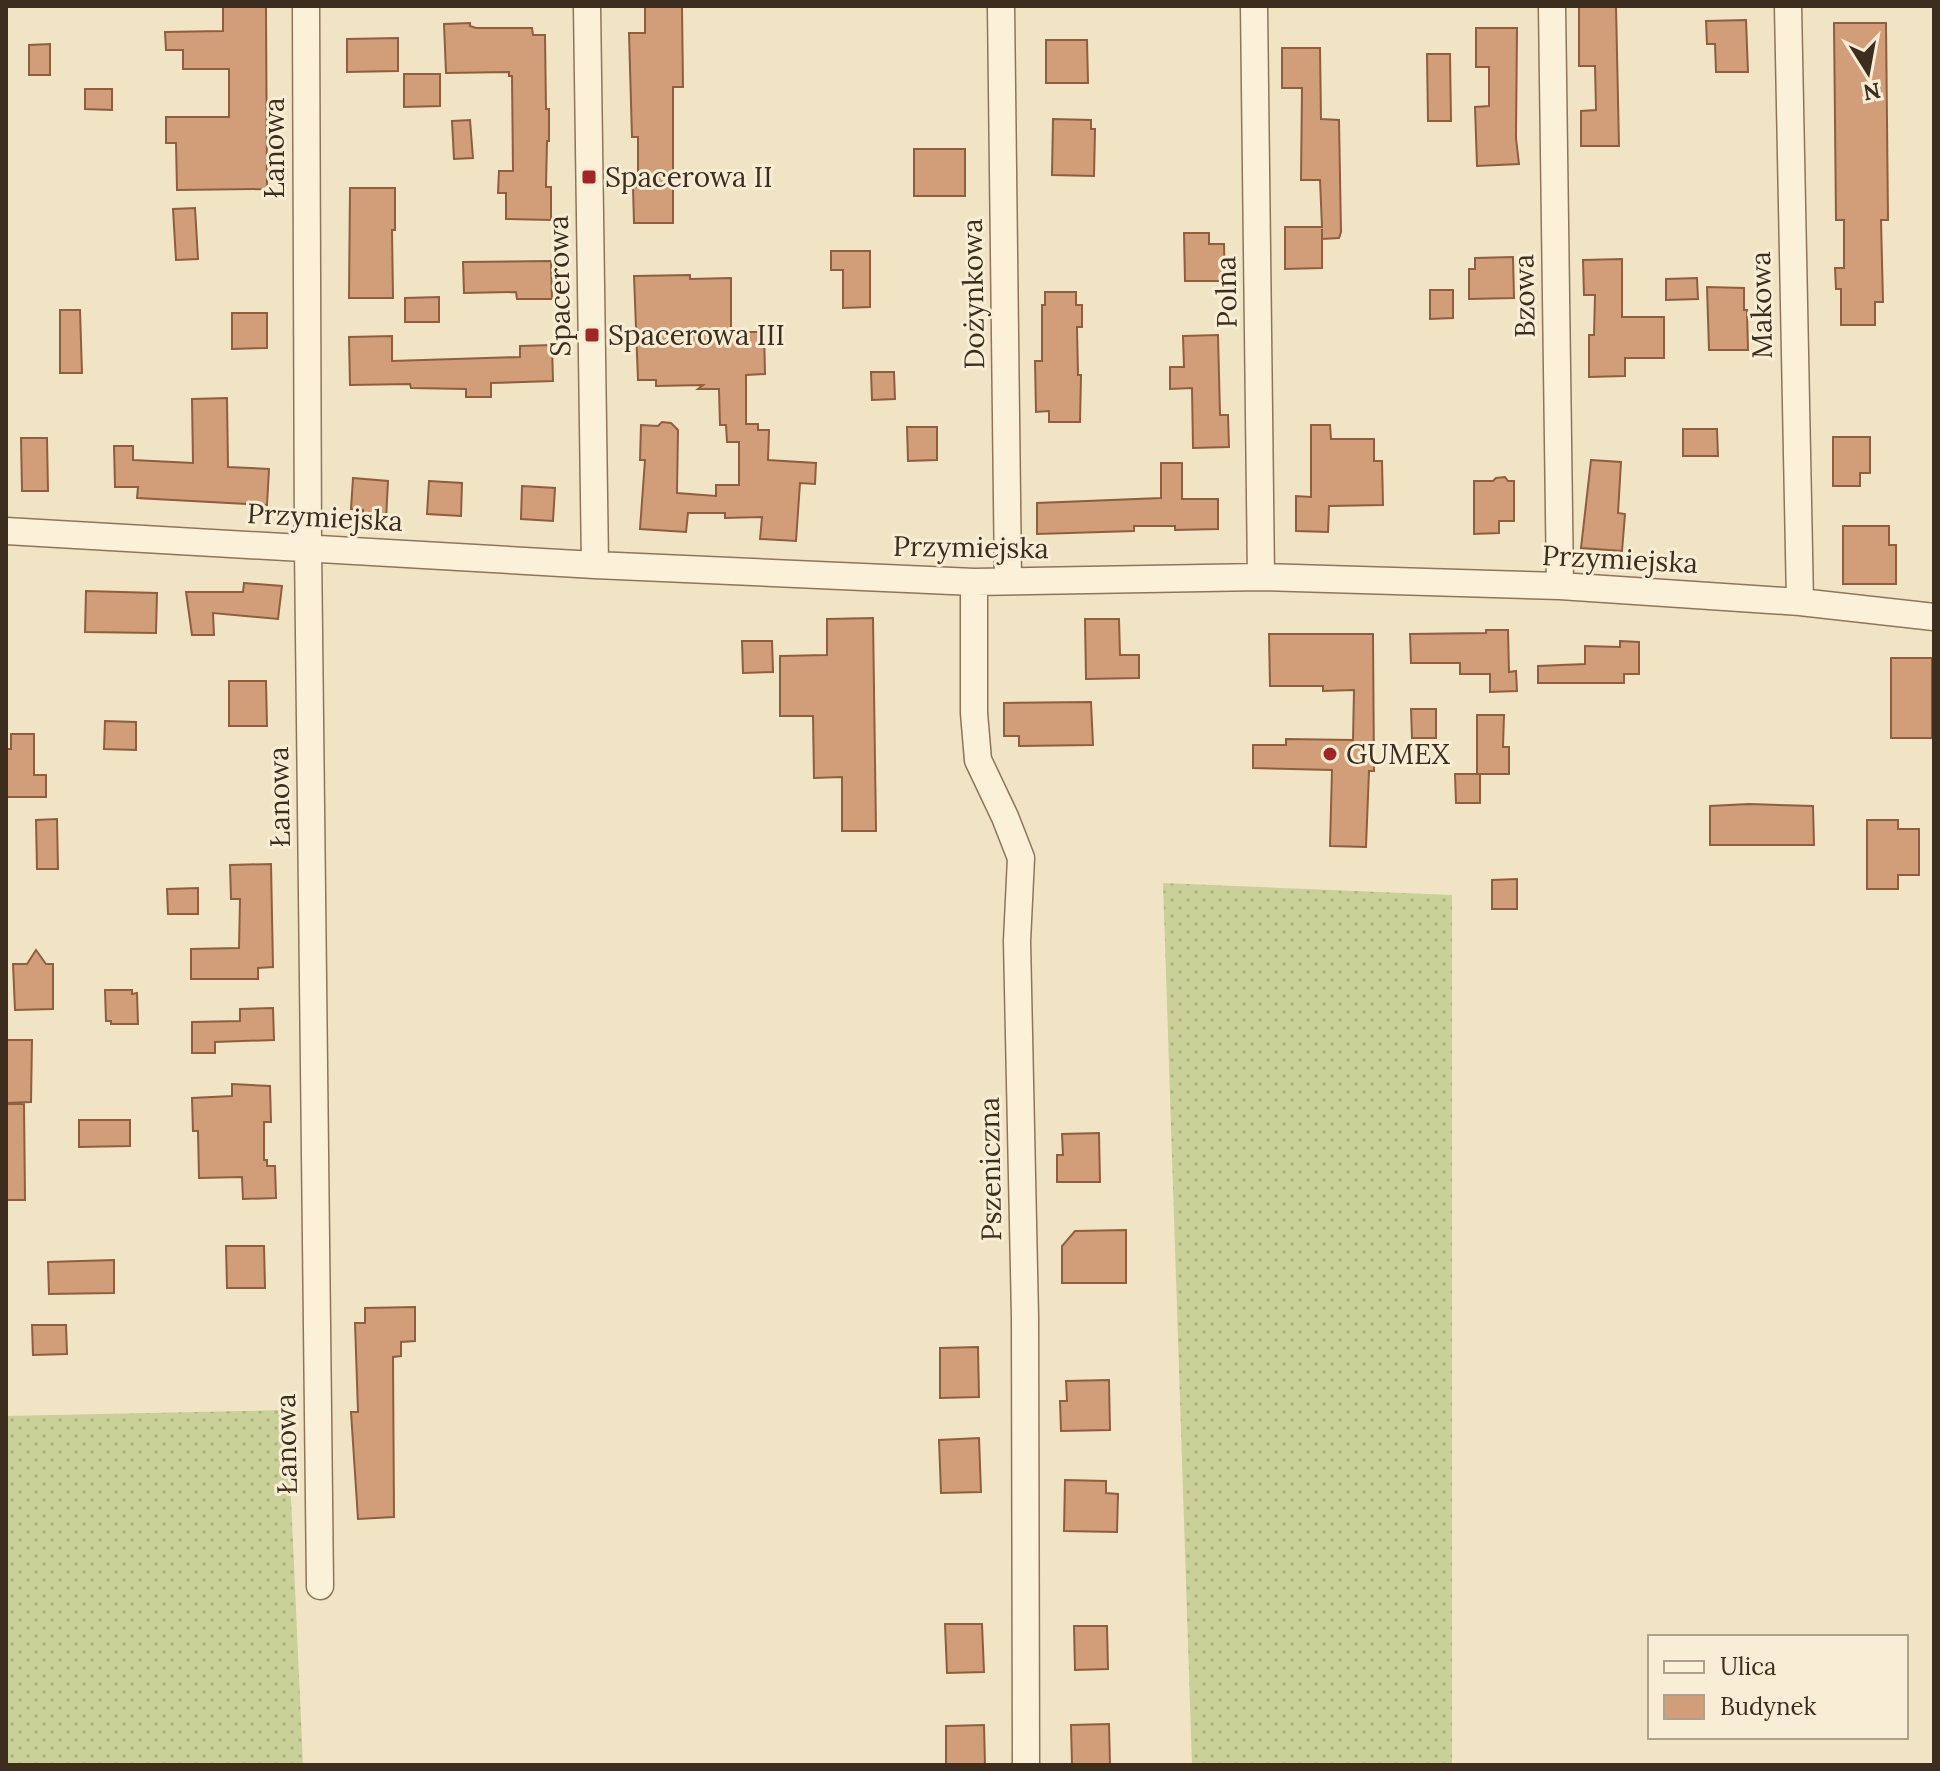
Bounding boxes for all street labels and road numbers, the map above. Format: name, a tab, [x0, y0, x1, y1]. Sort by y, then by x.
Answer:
street label: Łanowa	[256, 98, 292, 198]
street label: Spacerowa	[540, 215, 578, 357]
street label: Dożynkowa	[954, 218, 992, 370]
street label: Makowa	[1742, 251, 1780, 359]
street label: Bzowa	[1505, 254, 1543, 338]
street label: Polna	[1207, 256, 1245, 328]
street label: Przymiejska	[246, 495, 404, 539]
street label: Przymiejska	[893, 528, 1049, 566]
street label: Przymiejska	[1541, 537, 1699, 581]
street label: Łanowa	[260, 746, 298, 848]
street label: Pszeniczna	[971, 1097, 1009, 1241]
street label: Łanowa	[267, 1393, 305, 1495]

